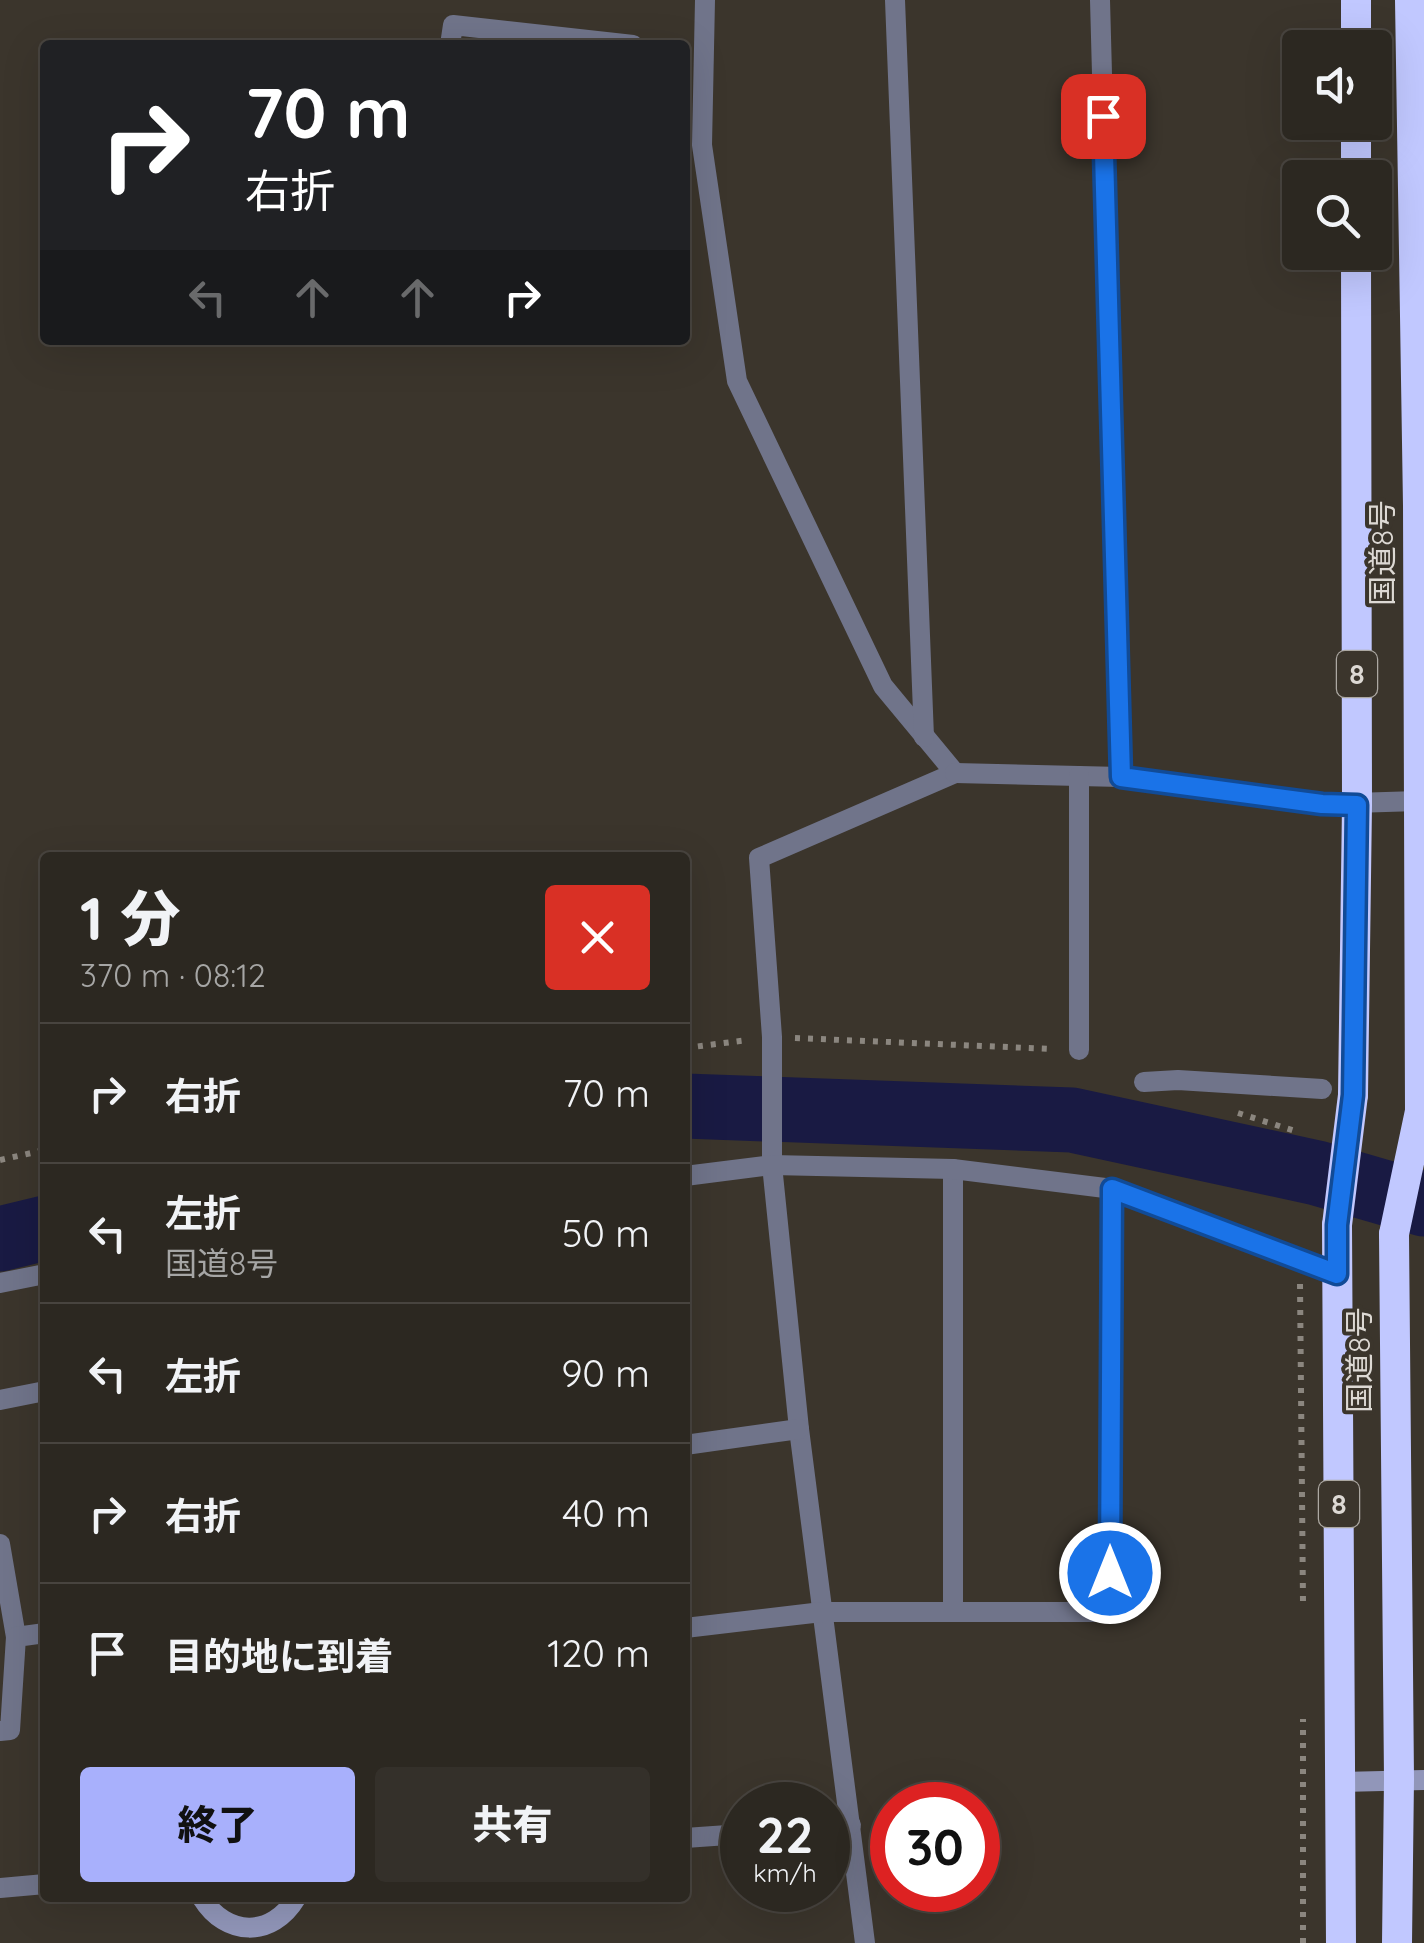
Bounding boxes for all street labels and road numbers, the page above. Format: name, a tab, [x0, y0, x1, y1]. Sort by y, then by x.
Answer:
street label: 国道8号	[1363, 500, 1401, 606]
road number: 8	[1337, 651, 1377, 697]
street label: 国道8号	[1340, 1307, 1378, 1413]
road number: 8	[1319, 1481, 1359, 1527]

